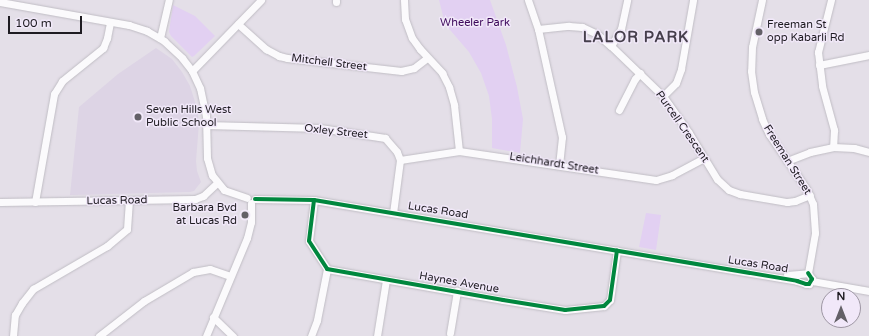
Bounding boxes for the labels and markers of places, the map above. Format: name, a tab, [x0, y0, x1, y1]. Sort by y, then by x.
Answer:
place label: Freeman St opp Kabarli Rd	[767, 19, 844, 45]
marker: Freeman St opp Kabarli Rd	[754, 27, 764, 37]
place label: Seven Hills West Public School	[146, 104, 231, 130]
marker: Seven Hills West Public School	[133, 112, 143, 122]
place label: Barbara Bvd at Lucas Rd	[172, 202, 237, 228]
marker: Barbara Bvd at Lucas Rd	[240, 210, 250, 220]

